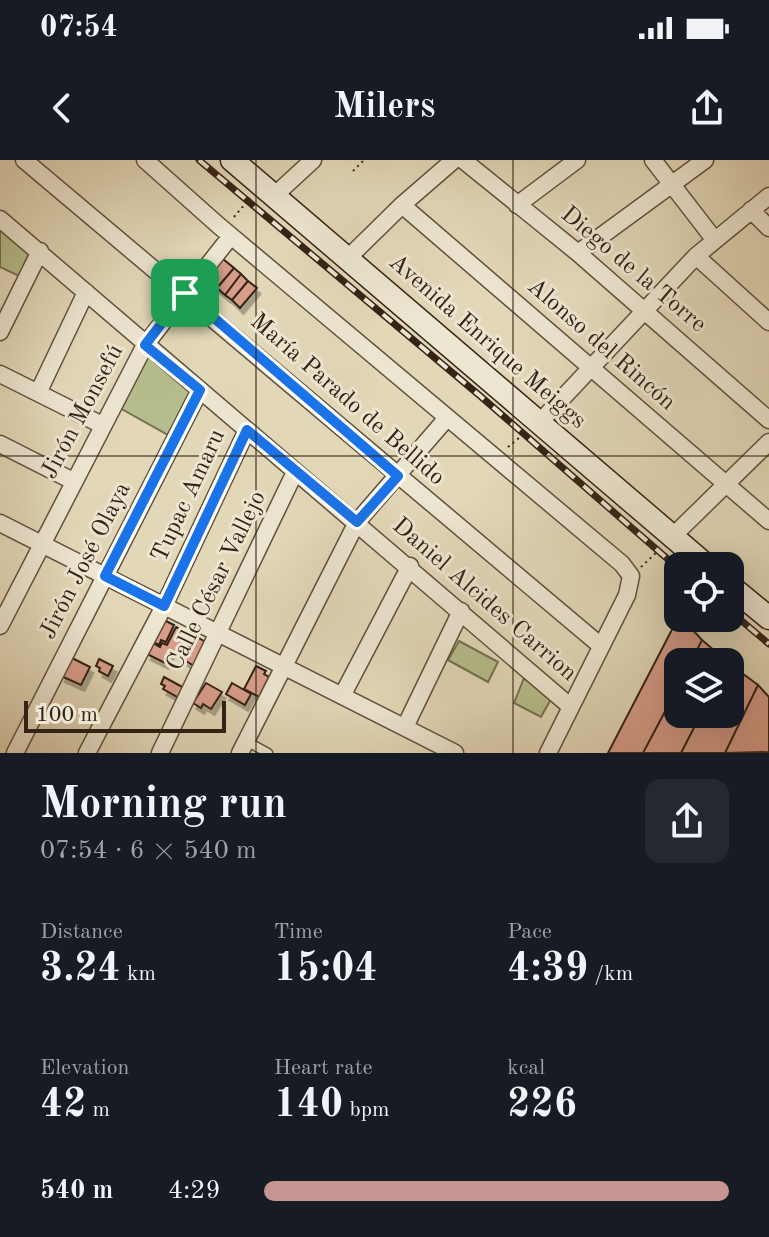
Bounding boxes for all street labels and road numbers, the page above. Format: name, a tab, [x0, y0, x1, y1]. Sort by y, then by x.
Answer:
street label: Diego de la Torre	[556, 203, 710, 337]
street label: Avenida Enrique Meiggs	[384, 250, 590, 434]
street label: Alonso del Rincón	[522, 274, 680, 416]
street label: María Parado de Bellido	[245, 309, 449, 491]
street label: Jirón Monsefú	[38, 341, 128, 483]
street label: Tupac Amaru	[148, 426, 230, 566]
street label: Jirón José Olaya	[36, 479, 136, 643]
street label: Calle César Vallejo	[163, 487, 271, 675]
street label: Daniel Alcides Carrion	[387, 514, 581, 686]

